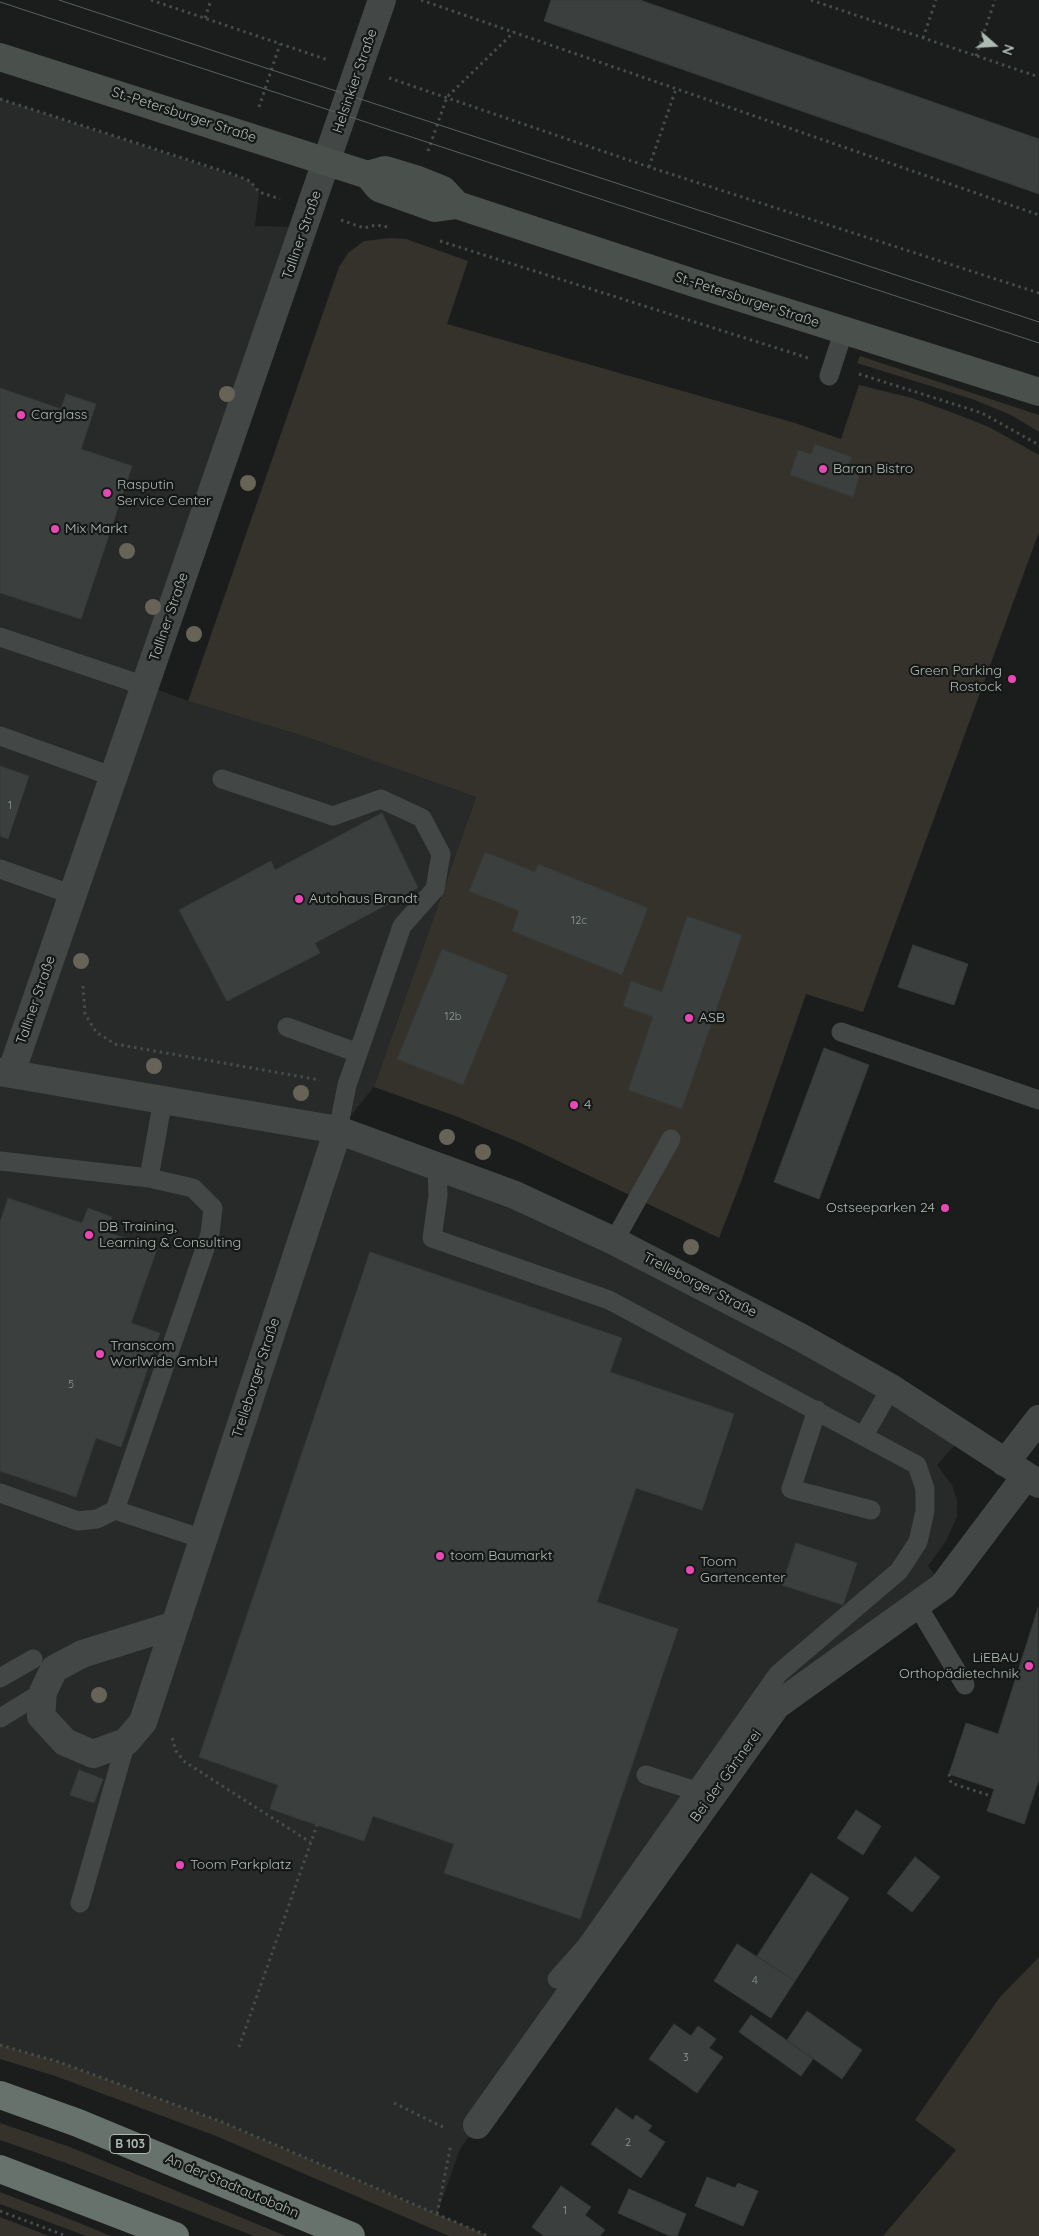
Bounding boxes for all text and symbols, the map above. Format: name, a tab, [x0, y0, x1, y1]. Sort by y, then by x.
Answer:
north arrow	[969, 20, 1019, 70]
street label: Helsinkier Straße	[329, 27, 381, 135]
text: N	[998, 42, 1018, 58]
street label: St.-Petersburger Straße	[110, 84, 258, 146]
street label: Talliner Straße	[279, 188, 325, 282]
street label: St.-Petersburger Straße	[673, 269, 821, 331]
place label: Carglass	[31, 407, 87, 423]
marker: Carglass	[15, 409, 27, 421]
place label: Baran Bistro	[833, 461, 913, 477]
marker: Baran Bistro	[817, 463, 829, 475]
place label: Rasputin Service Center	[117, 477, 211, 510]
marker: Rasputin Service Center	[101, 487, 113, 499]
place label: Mix Markt	[65, 521, 128, 537]
marker: Mix Markt	[49, 523, 61, 535]
street label: Talliner Straße	[146, 570, 192, 664]
place label: Green Parking Rostock	[910, 663, 1002, 696]
marker: Green Parking Rostock	[1006, 673, 1018, 685]
house number: 1	[8, 799, 12, 813]
place label: Autohaus Brandt	[309, 891, 418, 907]
marker: Autohaus Brandt	[293, 893, 305, 905]
house number: 12c	[571, 914, 587, 928]
street label: Talliner Straße	[13, 953, 59, 1047]
house number: 12b	[445, 1010, 461, 1024]
place label: ASB	[699, 1010, 725, 1026]
marker: ASB	[683, 1012, 695, 1024]
place label: 4	[584, 1097, 591, 1113]
marker: 4	[568, 1099, 580, 1111]
place label: Ostseeparken 24	[826, 1200, 935, 1216]
marker: Ostseeparken 24	[939, 1202, 951, 1214]
place label: DB Training, Learning & Consulting	[99, 1219, 241, 1252]
marker: DB Training, Learning & Consulting	[83, 1229, 95, 1241]
street label: Trelleborger Straße	[640, 1249, 760, 1321]
street label: Trelleborger Straße	[229, 1316, 283, 1440]
place label: Transcom WorlWide GmbH	[110, 1338, 218, 1370]
marker: Transcom WorlWide GmbH	[94, 1348, 106, 1360]
house number: 5	[68, 1378, 74, 1392]
place label: toom Baumarkt	[450, 1548, 552, 1564]
marker: toom Baumarkt	[434, 1550, 446, 1562]
place label: Toom Gartencenter	[700, 1554, 786, 1586]
marker: Toom Gartencenter	[684, 1564, 696, 1576]
place label: LiEBAU Orthopädietechnik	[899, 1650, 1019, 1682]
marker: LiEBAU Orthopädietechnik	[1023, 1660, 1035, 1672]
street label: Bei der Gärtnerei	[687, 1727, 765, 1825]
place label: Toom Parkplatz	[190, 1857, 292, 1873]
marker: Toom Parkplatz	[174, 1859, 186, 1871]
house number: 4	[752, 1974, 758, 1988]
house number: 3	[683, 2051, 689, 2065]
road number: B 103	[110, 2134, 150, 2154]
house number: 2	[625, 2136, 631, 2150]
street label: An der Stadtautobahn	[163, 2150, 301, 2222]
house number: 1	[563, 2204, 567, 2218]

